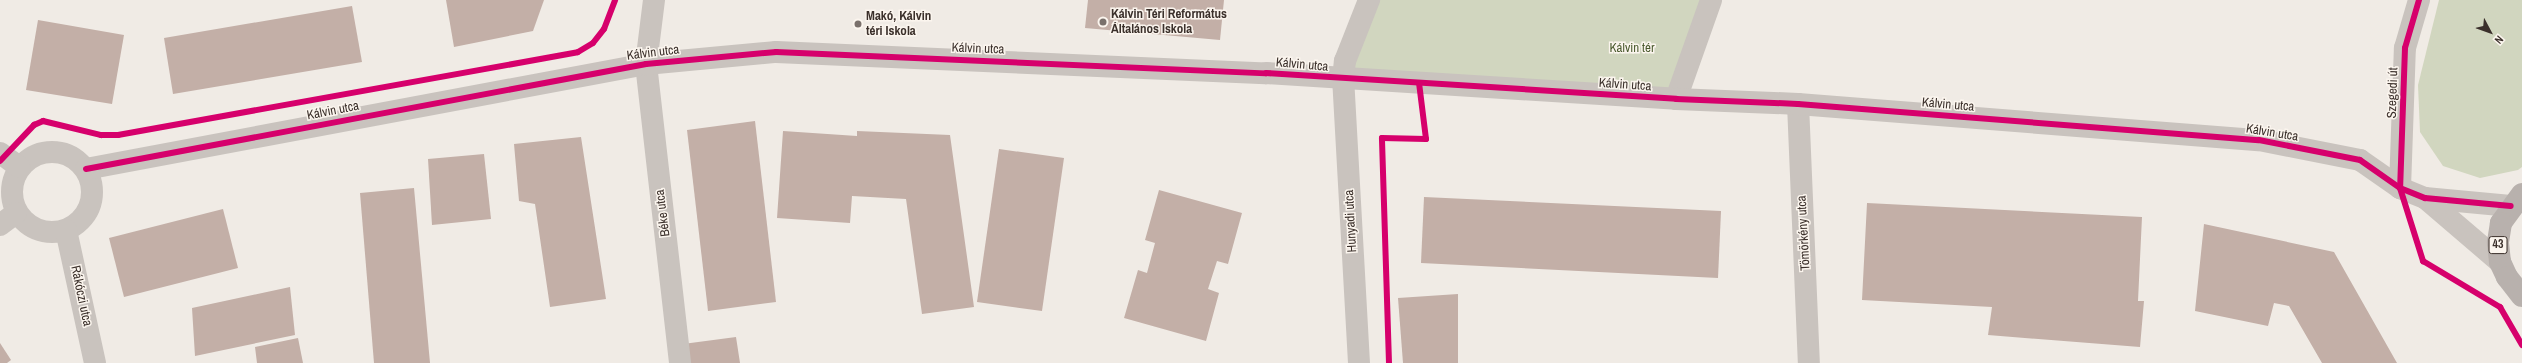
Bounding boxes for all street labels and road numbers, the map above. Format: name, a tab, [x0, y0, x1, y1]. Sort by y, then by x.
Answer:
street label: Kálvin utca	[951, 40, 1005, 58]
street label: Kálvin utca	[626, 42, 680, 64]
street label: Kálvin utca	[1275, 55, 1329, 75]
street label: Szegedi út	[2384, 67, 2402, 119]
street label: Kálvin utca	[1598, 75, 1652, 95]
street label: Kálvin utca	[1921, 95, 1975, 115]
street label: Kálvin utca	[306, 98, 360, 124]
street label: Kálvin utca	[2245, 121, 2299, 145]
street label: Béke utca	[652, 189, 674, 237]
street label: Hunyadi utca	[1342, 189, 1360, 253]
street label: Tömörkény utca	[1794, 195, 1814, 271]
road number: 43	[2488, 235, 2508, 255]
street label: Rákóczi utca	[67, 264, 95, 328]

